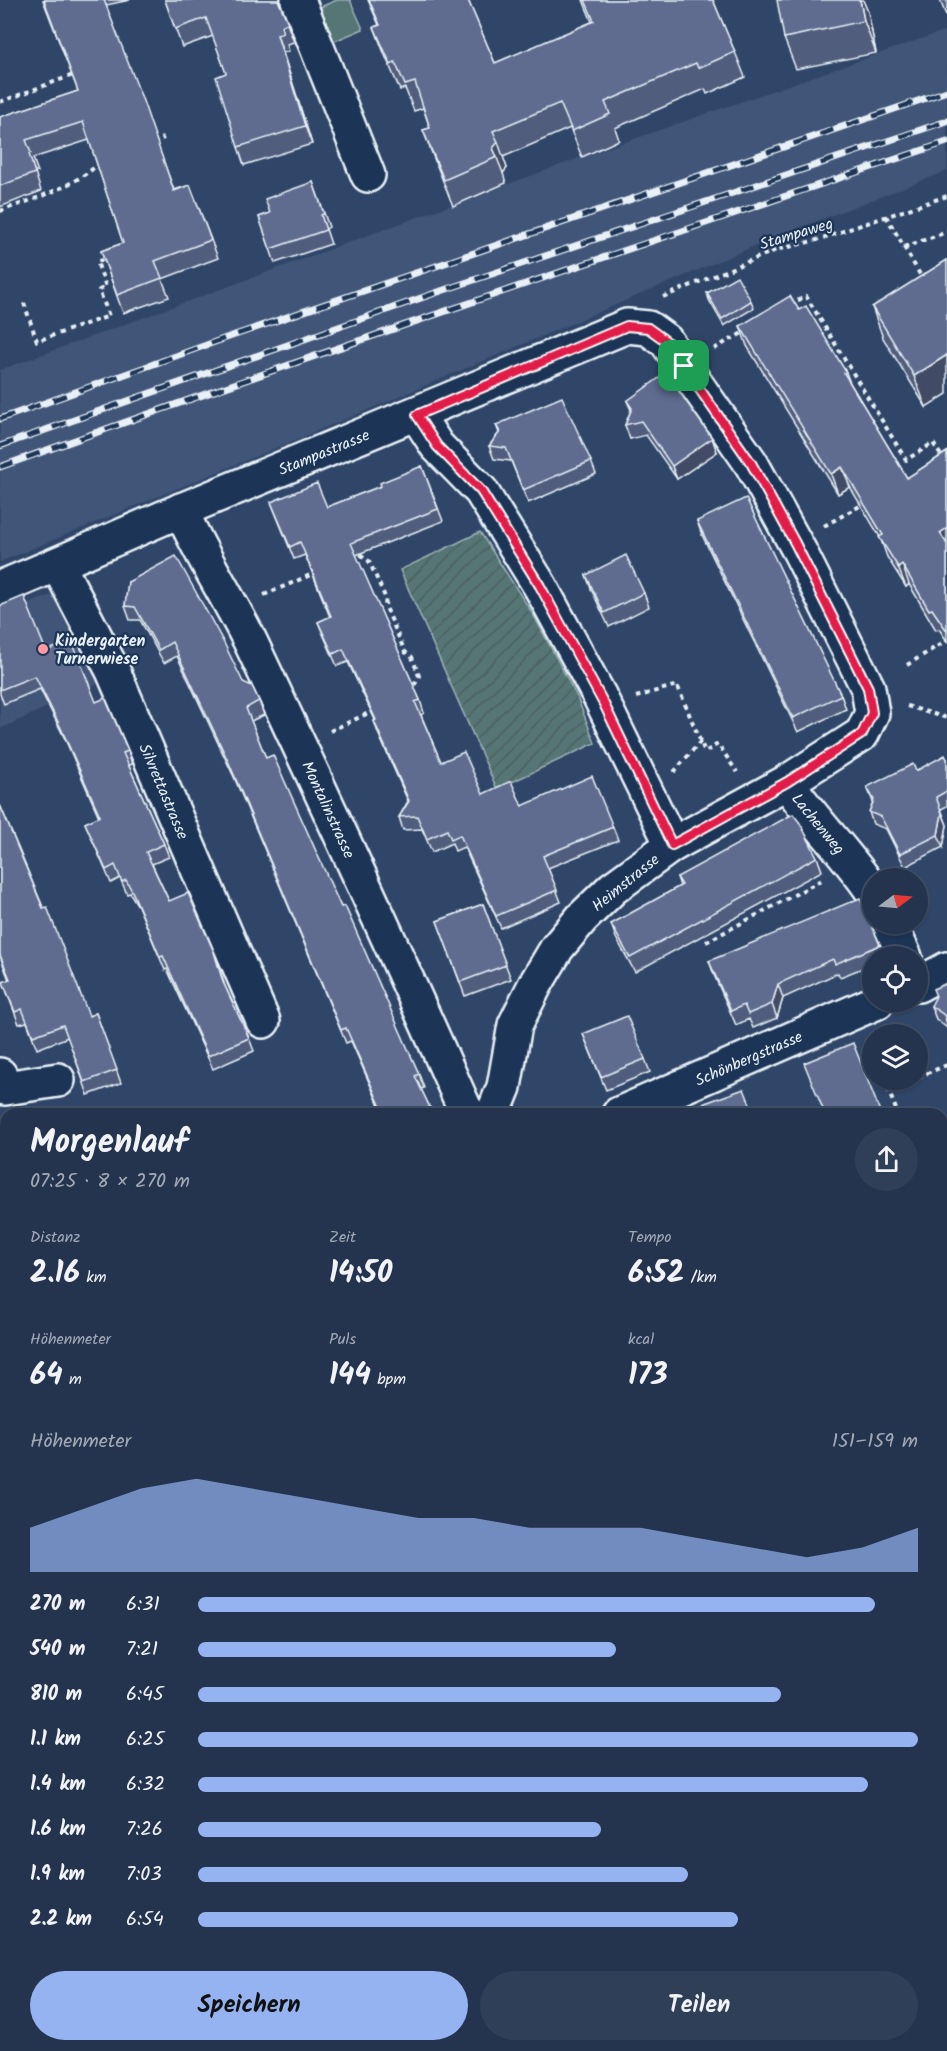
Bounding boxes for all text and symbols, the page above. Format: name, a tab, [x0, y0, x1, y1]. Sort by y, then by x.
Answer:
street label: Stampaweg	[757, 211, 836, 257]
pin	[658, 340, 709, 391]
icon: arrive	[667, 349, 700, 382]
street label: Stampastrasse	[275, 423, 374, 483]
place label: Kindergarten Turnerwiese	[55, 629, 146, 672]
marker: Kindergarten Turnerwiese	[36, 642, 50, 656]
street label: Silvrettastrasse	[131, 740, 195, 843]
street label: Montalinstrasse	[294, 757, 361, 863]
street label: Lachenweg	[785, 788, 851, 860]
street label: Heimstrasse	[587, 848, 665, 918]
north arrow	[862, 868, 928, 934]
map controls	[862, 868, 928, 1090]
button: locate	[862, 946, 928, 1012]
button: layers	[862, 1024, 928, 1090]
street label: Schönbergstrasse	[691, 1025, 807, 1094]
text: Morgenlauf	[30, 1117, 188, 1170]
button: share	[855, 1128, 918, 1191]
text: 07:25 · 8 × 270 m	[30, 1166, 190, 1198]
text: Distanz	[30, 1225, 80, 1250]
text: Zeit	[329, 1225, 356, 1250]
text: Tempo	[628, 1225, 671, 1250]
text: 2.16	[30, 1250, 80, 1298]
text: 14:50	[329, 1250, 392, 1298]
text: 6:52	[628, 1250, 684, 1298]
text: km	[80, 1265, 107, 1290]
text: /km	[684, 1265, 717, 1290]
text: Höhenmeter	[30, 1327, 111, 1352]
text: Puls	[329, 1327, 356, 1352]
text: kcal	[628, 1327, 654, 1352]
text: 64	[30, 1352, 63, 1400]
text: 144	[329, 1352, 371, 1400]
text: 173	[628, 1352, 668, 1400]
text: m	[63, 1367, 82, 1392]
text: bpm	[371, 1367, 406, 1392]
text: Höhenmeter	[30, 1426, 131, 1458]
text: 151–159 m	[832, 1426, 918, 1458]
text: 270 m	[30, 1589, 85, 1621]
text: 6:31	[126, 1589, 160, 1621]
text: 540 m	[30, 1634, 85, 1666]
text: 7:21	[126, 1634, 158, 1666]
text: 810 m	[30, 1679, 82, 1711]
text: 6:45	[126, 1679, 164, 1711]
text: 1.1 km	[30, 1724, 81, 1756]
text: 6:25	[126, 1724, 164, 1756]
text: 1.4 km	[30, 1769, 86, 1801]
text: 6:32	[126, 1769, 165, 1801]
text: 1.6 km	[30, 1814, 86, 1846]
text: 7:26	[126, 1814, 163, 1846]
text: 1.9 km	[30, 1859, 85, 1891]
text: 7:03	[126, 1859, 162, 1891]
text: 2.2 km	[30, 1904, 92, 1936]
text: 6:54	[126, 1904, 164, 1936]
button: Speichern	[30, 1971, 468, 2040]
button: Teilen	[480, 1971, 918, 2040]

